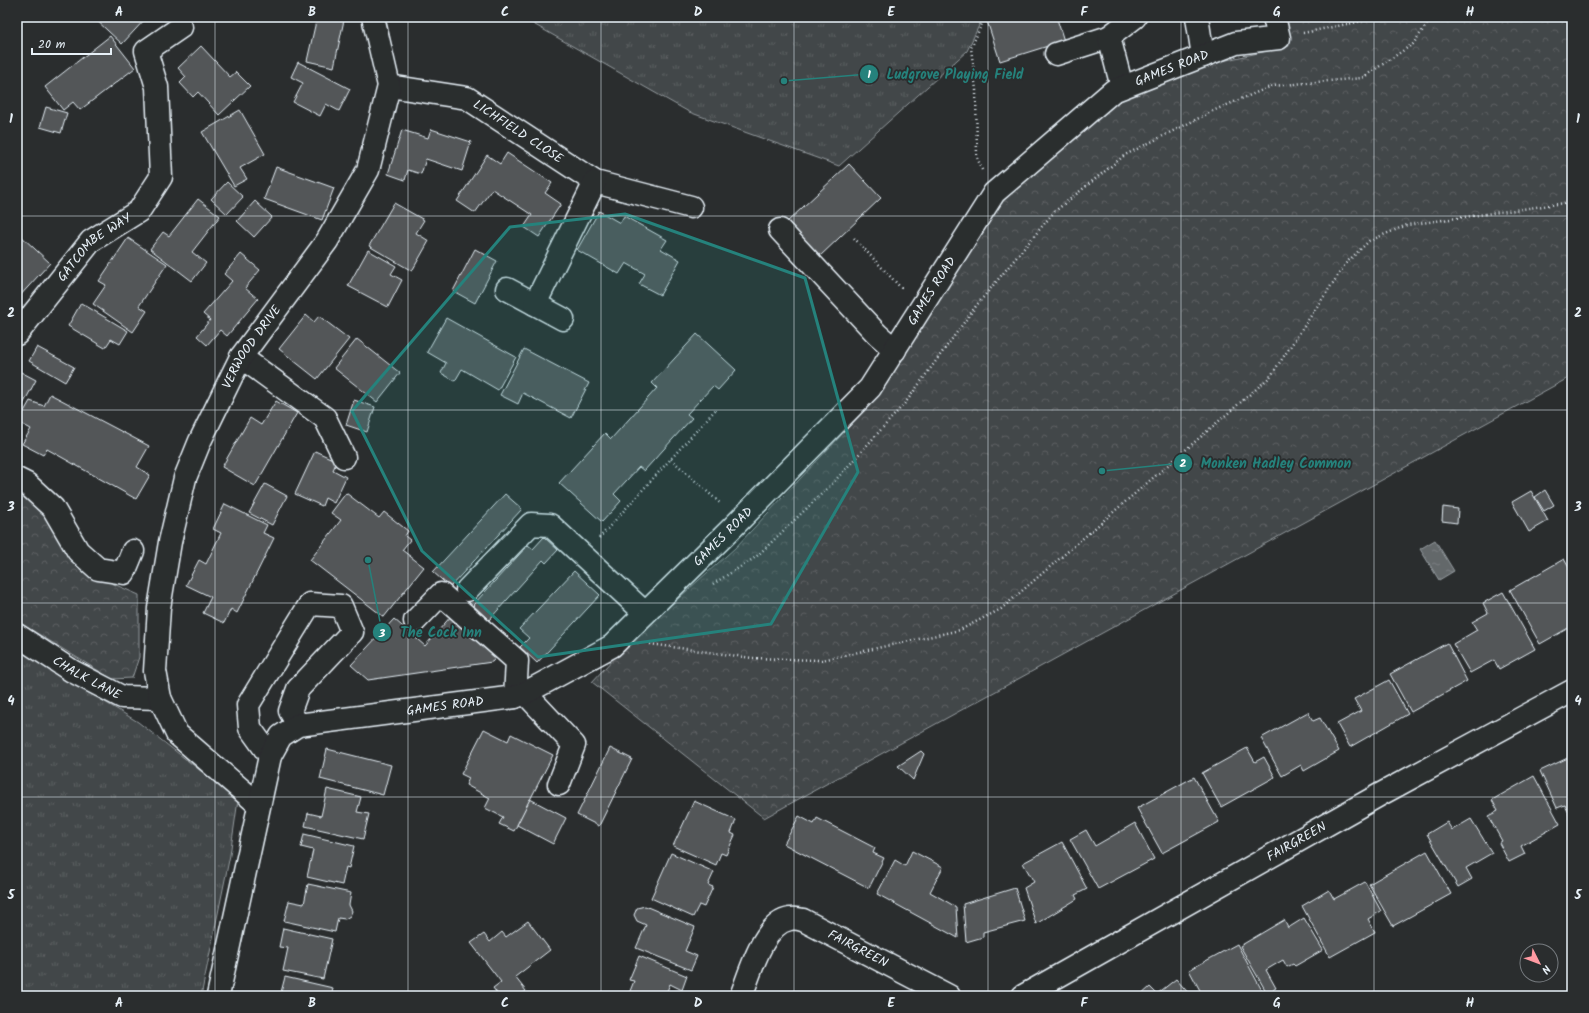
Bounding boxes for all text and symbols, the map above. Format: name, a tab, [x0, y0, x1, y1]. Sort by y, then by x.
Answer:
text: A	[115, 2, 123, 23]
text: B	[308, 2, 316, 23]
text: C	[501, 2, 509, 23]
text: D	[694, 2, 703, 23]
text: E	[887, 2, 895, 23]
text: F	[1080, 2, 1088, 23]
text: G	[1273, 2, 1281, 23]
text: H	[1466, 2, 1475, 23]
scale bar	[32, 30, 111, 56]
text: 20 m	[38, 35, 66, 54]
street label: GAMES ROAD	[1132, 44, 1212, 92]
callout: Ludgrove Playing Field	[859, 61, 1032, 87]
text: Ludgrove Playing Field	[887, 64, 1024, 86]
text: 1	[867, 65, 871, 84]
street label: LICHFIELD CLOSE	[469, 94, 568, 169]
text: 1	[9, 109, 13, 130]
text: 1	[1576, 109, 1580, 130]
street label: GATCOMBE WAY	[52, 207, 136, 286]
street label: GAMES ROAD	[902, 253, 961, 329]
street label: VERWOOD DRIVE	[217, 300, 287, 392]
text: 2	[7, 303, 15, 324]
text: 2	[1574, 303, 1582, 324]
callout: Monken Hadley Common	[1173, 450, 1359, 476]
text: Monken Hadley Common	[1201, 453, 1352, 475]
text: 2	[1180, 454, 1187, 473]
text: 3	[6, 497, 15, 518]
text: 3	[1573, 497, 1582, 518]
street label: GAMES ROAD	[688, 502, 758, 571]
callout: The Cock Inn	[372, 619, 490, 645]
text: The Cock Inn	[400, 622, 482, 644]
text: 3	[378, 624, 386, 643]
street label: CHALK LANE	[48, 650, 125, 706]
text: 4	[7, 691, 15, 712]
street label: GAMES ROAD	[405, 691, 485, 721]
text: 4	[1574, 691, 1582, 712]
street label: FAIRGREEN	[1263, 816, 1331, 867]
text: 5	[7, 885, 16, 906]
text: 5	[1574, 885, 1583, 906]
street label: FAIRGREEN	[824, 924, 892, 973]
north arrow	[1519, 943, 1559, 983]
text: N	[1537, 960, 1555, 978]
text: A	[115, 993, 123, 1013]
text: B	[308, 993, 316, 1013]
text: C	[501, 993, 509, 1013]
text: D	[694, 993, 703, 1013]
text: E	[887, 993, 895, 1013]
text: F	[1080, 993, 1088, 1013]
text: G	[1273, 993, 1281, 1013]
text: H	[1466, 993, 1475, 1013]

